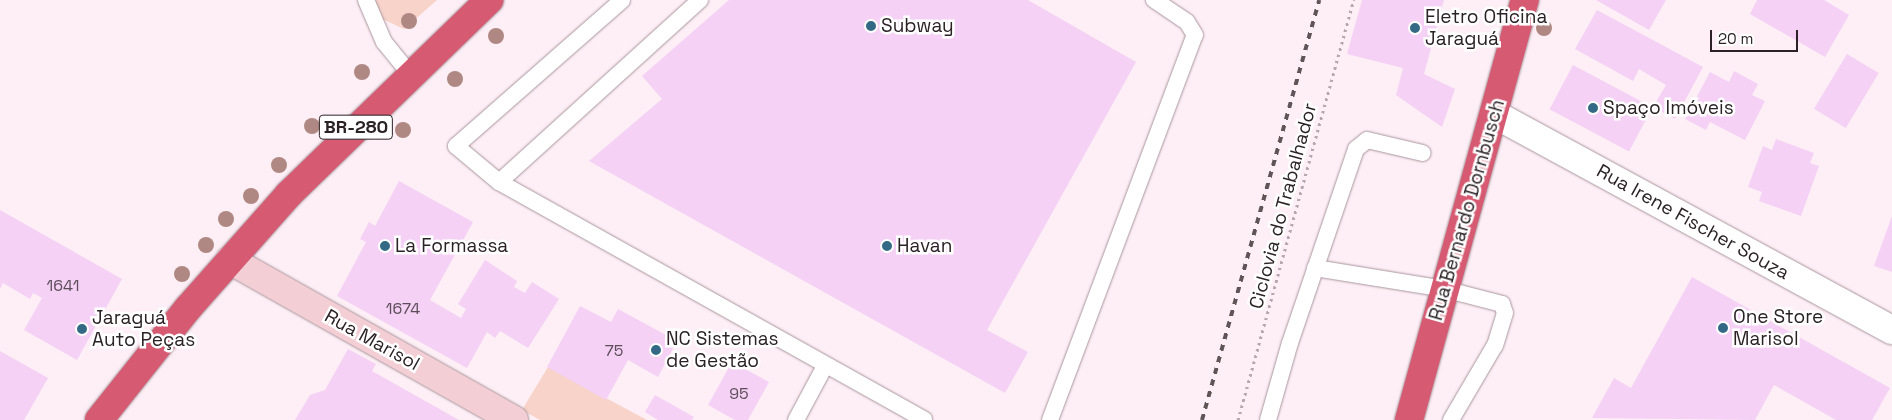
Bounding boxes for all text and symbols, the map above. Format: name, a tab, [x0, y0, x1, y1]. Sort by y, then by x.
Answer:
place label: Eletro Oficina Jaraguá	[1425, 6, 1547, 50]
place label: Subway	[881, 15, 954, 37]
marker: Subway	[865, 20, 877, 32]
scale bar	[1712, 20, 1800, 52]
marker: Eletro Oficina Jaraguá	[1409, 22, 1421, 34]
text: 20 m	[1718, 29, 1753, 48]
street label: Rua Bernardo Dornbusch	[1425, 97, 1509, 323]
place label: Spaço Imóveis	[1603, 97, 1734, 119]
street label: Ciclovia do Trabalhador	[1244, 100, 1322, 312]
marker: Spaço Imóveis	[1587, 102, 1599, 114]
road number: BR-280	[318, 111, 394, 142]
street label: Rua Irene Fischer Souza	[1593, 159, 1793, 285]
place label: La Formassa	[395, 235, 508, 257]
place label: Havan	[897, 235, 952, 257]
marker: La Formassa	[379, 240, 391, 252]
marker: Havan	[881, 240, 893, 252]
house number: 1641	[47, 276, 79, 296]
house number: 1674	[386, 299, 420, 319]
street label: Rua Marisol	[321, 305, 423, 375]
place label: One Store Marisol	[1733, 306, 1823, 350]
place label: Jaraguá Auto Peças	[92, 307, 195, 351]
marker: One Store Marisol	[1717, 322, 1729, 334]
marker: Jaraguá Auto Peças	[76, 323, 88, 335]
place label: NC Sistemas de Gestão	[666, 328, 779, 372]
house number: 75	[605, 341, 623, 361]
marker: NC Sistemas de Gestão	[650, 344, 662, 356]
house number: 95	[729, 384, 749, 404]

